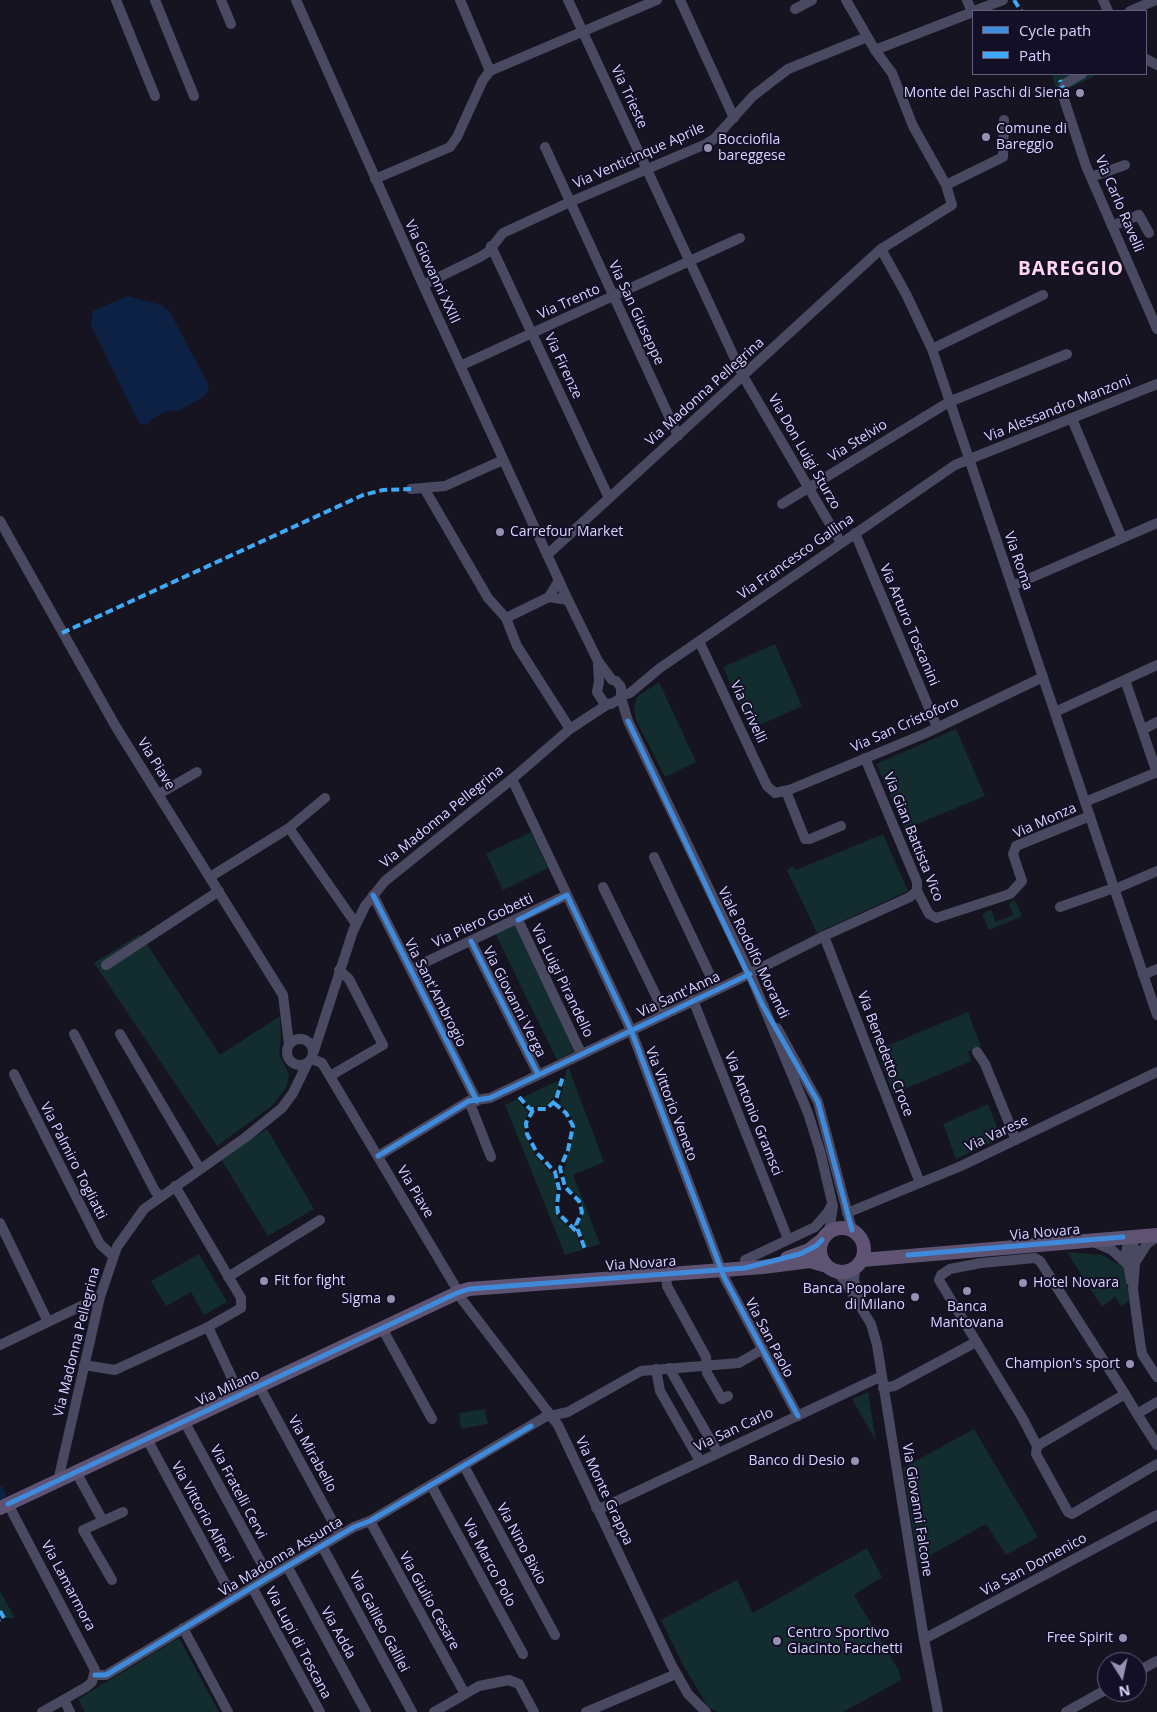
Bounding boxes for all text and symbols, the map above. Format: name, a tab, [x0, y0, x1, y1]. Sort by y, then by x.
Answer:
legend	[972, 10, 1147, 75]
text: Cycle path	[1019, 20, 1091, 40]
text: Path	[1019, 45, 1051, 65]
street label: Via Trieste	[607, 63, 651, 131]
place label: Monte dei Paschi di Siena	[904, 85, 1070, 101]
marker: Monte dei Paschi di Siena	[1074, 87, 1086, 99]
street label: Via Venticinque Aprile	[571, 119, 707, 193]
place label: Comune di Bareggio	[996, 121, 1067, 154]
marker: Comune di Bareggio	[980, 131, 992, 143]
place label: Bocciofila bareggese	[718, 132, 786, 164]
marker: Bocciofila bareggese	[702, 142, 714, 154]
street label: Via Carlo Ravelli	[1091, 153, 1147, 255]
street label: Via Giovanni XXIII	[401, 217, 463, 327]
street label: Via San Giuseppe	[605, 258, 667, 368]
district label: BAREGGIO	[1017, 259, 1125, 281]
street label: Via Trento	[535, 281, 603, 323]
street label: Via Firenze	[540, 330, 586, 402]
street label: Via Madonna Pellegrina	[642, 334, 768, 450]
street label: Via Alessandro Manzoni	[983, 372, 1133, 446]
street label: Via Don Luigi Sturzo	[764, 391, 844, 513]
street label: Via Stelvio	[825, 416, 891, 466]
street label: Via Francesco Gallina	[735, 511, 857, 603]
place label: Carrefour Market	[510, 524, 623, 540]
marker: Carrefour Market	[494, 526, 506, 538]
street label: Via Roma	[1000, 529, 1036, 593]
street label: Via Arturo Toscanini	[876, 562, 942, 688]
street label: Via Crivelli	[726, 678, 770, 746]
street label: Via San Cristoforo	[848, 694, 962, 756]
street label: Via Piave	[134, 735, 178, 793]
street label: Via Madonna Pellegrina	[377, 762, 507, 872]
street label: Via Gian Battista Vico	[879, 770, 947, 904]
street label: Via Monza	[1011, 800, 1079, 842]
street label: Viale Rodolfo Morandi	[714, 884, 792, 1022]
street label: Via Piero Gobetti	[430, 890, 536, 952]
street label: Via Luigi Pirandello	[527, 922, 597, 1040]
street label: Via Sant'Ambrogio	[400, 936, 470, 1050]
street label: Via Giovanni Verga	[479, 944, 549, 1060]
street label: Via Sant'Anna	[635, 969, 723, 1021]
street label: Via Benedetto Croce	[853, 989, 917, 1119]
street label: Via Vittorio Veneto	[641, 1045, 701, 1163]
street label: Via Antonio Gramsci	[721, 1050, 785, 1178]
street label: Via Palmiro Togliatti	[36, 1100, 110, 1222]
street label: Via Varese	[963, 1112, 1031, 1156]
street label: Via Piave	[393, 1163, 437, 1221]
street label: Via Novara	[1009, 1222, 1081, 1244]
street label: Via Novara	[605, 1253, 677, 1275]
street label: Via Madonna Pellegrina	[50, 1265, 104, 1419]
place label: Fit for fight	[274, 1273, 345, 1289]
marker: Fit for fight	[258, 1275, 270, 1287]
place label: Hotel Novara	[1033, 1275, 1119, 1291]
marker: Hotel Novara	[1017, 1277, 1029, 1289]
place label: Banca Popolare di Milano	[803, 1281, 905, 1314]
marker: Banca Mantovana	[961, 1285, 973, 1297]
place label: Sigma	[341, 1291, 381, 1307]
marker: Banca Popolare di Milano	[909, 1291, 921, 1303]
marker: Sigma	[385, 1293, 397, 1305]
street label: Via San Paolo	[741, 1295, 797, 1381]
place label: Banca Mantovana	[930, 1299, 1004, 1331]
place label: Champion's sport	[1005, 1356, 1120, 1372]
marker: Champion's sport	[1124, 1358, 1136, 1370]
street label: Via Milano	[194, 1366, 262, 1410]
street label: Via San Carlo	[692, 1404, 776, 1456]
street label: Via Mirabello	[284, 1413, 340, 1495]
street label: Via Monte Grappa	[571, 1434, 637, 1548]
street label: Via Fratelli Cervi	[206, 1442, 270, 1542]
street label: Via Giovanni Falcone	[898, 1442, 936, 1578]
place label: Banco di Desio	[748, 1453, 845, 1469]
marker: Banco di Desio	[849, 1455, 861, 1467]
street label: Via Vittorio Alfieri	[167, 1459, 237, 1565]
street label: Via Nino Bixio	[492, 1500, 550, 1588]
street label: Via Madonna Assunta	[216, 1513, 346, 1601]
street label: Via Marco Polo	[459, 1516, 519, 1610]
street label: Via San Domenico	[978, 1530, 1090, 1600]
street label: Via Lamarmora	[37, 1538, 99, 1634]
street label: Via Giulio Cesare	[395, 1549, 463, 1653]
street label: Via Galileo Galilei	[345, 1569, 413, 1675]
street label: Via Lupi di Toscana	[261, 1584, 335, 1702]
street label: Via Adda	[317, 1604, 359, 1662]
place label: Centro Sportivo Giacinto Facchetti	[787, 1625, 903, 1658]
place label: Free Spirit	[1047, 1630, 1113, 1646]
marker: Free Spirit	[1117, 1632, 1129, 1644]
marker: Centro Sportivo Giacinto Facchetti	[771, 1635, 783, 1647]
north arrow	[1097, 1652, 1147, 1702]
text: N	[1117, 1681, 1132, 1702]

